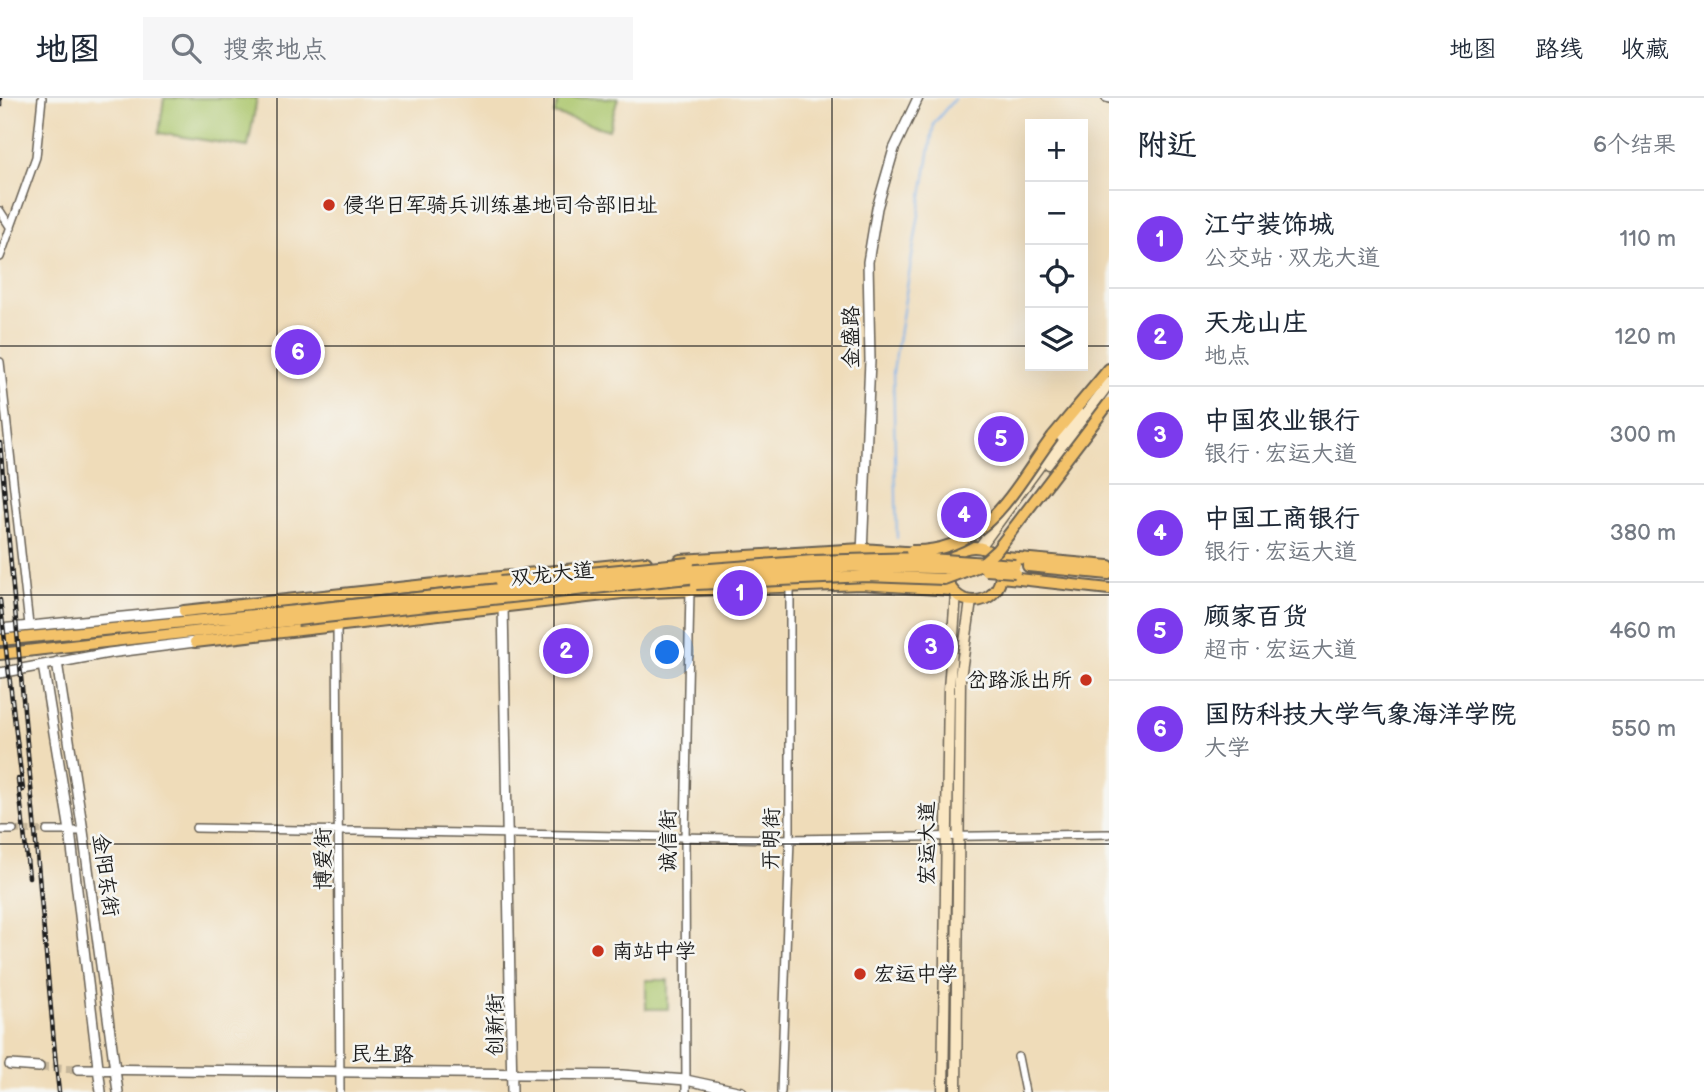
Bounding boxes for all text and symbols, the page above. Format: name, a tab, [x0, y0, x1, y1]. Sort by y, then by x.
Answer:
search box	[143, 17, 633, 80]
icon: search	[167, 29, 205, 67]
text: 地图	[35, 30, 101, 70]
text: 搜索地点	[223, 35, 327, 66]
text: 地图	[1449, 35, 1497, 64]
text: 路线	[1535, 35, 1583, 64]
text: 收藏	[1621, 35, 1669, 64]
map controls	[1025, 119, 1088, 371]
button: +	[1025, 119, 1088, 182]
text: 附近	[1137, 128, 1197, 164]
text: 6个结果	[1593, 131, 1676, 159]
button: −	[1025, 182, 1088, 245]
place label: 侵华日军骑兵训练基地司令部旧址	[343, 193, 658, 218]
marker: 侵华日军骑兵训练基地司令部旧址	[321, 197, 337, 213]
text: 江宁装饰城	[1204, 210, 1334, 241]
text: 1	[1155, 225, 1165, 253]
text: 110 m	[1619, 225, 1676, 253]
text: 公交站 · 双龙大道	[1204, 244, 1380, 272]
button: locate	[1025, 245, 1088, 308]
street label: 金盛路	[839, 306, 864, 369]
button: layers	[1025, 308, 1088, 371]
text: 天龙山庄	[1204, 308, 1308, 339]
text: 2	[1153, 323, 1167, 351]
text: 120 m	[1615, 323, 1676, 351]
pin: 6	[275, 326, 321, 378]
text: 地点	[1204, 342, 1250, 370]
text: 中国农业银行	[1204, 406, 1360, 437]
pin: 5	[978, 413, 1024, 465]
text: 3	[1153, 421, 1167, 449]
text: 300 m	[1610, 421, 1676, 449]
text: 银行 · 宏运大道	[1204, 440, 1357, 468]
pin: 4	[941, 489, 987, 541]
text: 中国工商银行	[1204, 504, 1360, 535]
text: 4	[1153, 519, 1167, 547]
text: 380 m	[1610, 519, 1676, 547]
text: 银行 · 宏运大道	[1204, 538, 1357, 566]
street label: 双龙大道	[509, 558, 595, 591]
pin: 1	[717, 567, 763, 619]
text: 顾家百货	[1204, 602, 1308, 633]
text: 5	[1153, 617, 1167, 645]
text: 460 m	[1609, 617, 1676, 645]
pin: 3	[908, 621, 954, 673]
pin: 2	[543, 625, 589, 677]
your location	[650, 635, 684, 669]
text: 超市 · 宏运大道	[1204, 636, 1357, 664]
place label: 岔路派出所	[967, 668, 1072, 693]
marker: 岔路派出所	[1078, 672, 1094, 688]
text: 国防科技大学气象海洋学院	[1204, 700, 1516, 731]
text: 6	[1153, 715, 1167, 743]
text: 550 m	[1611, 715, 1676, 743]
text: 大学	[1204, 734, 1250, 762]
street label: 宏运大道	[915, 801, 940, 885]
street label: 开明街	[758, 807, 785, 871]
street label: 诚信街	[656, 810, 681, 873]
street label: 博爱街	[311, 828, 336, 891]
street label: 金阳东街	[87, 832, 124, 918]
place label: 南站中学	[612, 939, 696, 964]
marker: 南站中学	[590, 943, 606, 959]
place label: 宏运中学	[874, 962, 958, 987]
marker: 宏运中学	[852, 966, 868, 982]
street label: 创新街	[483, 994, 508, 1057]
street label: 民生路	[350, 1041, 414, 1068]

